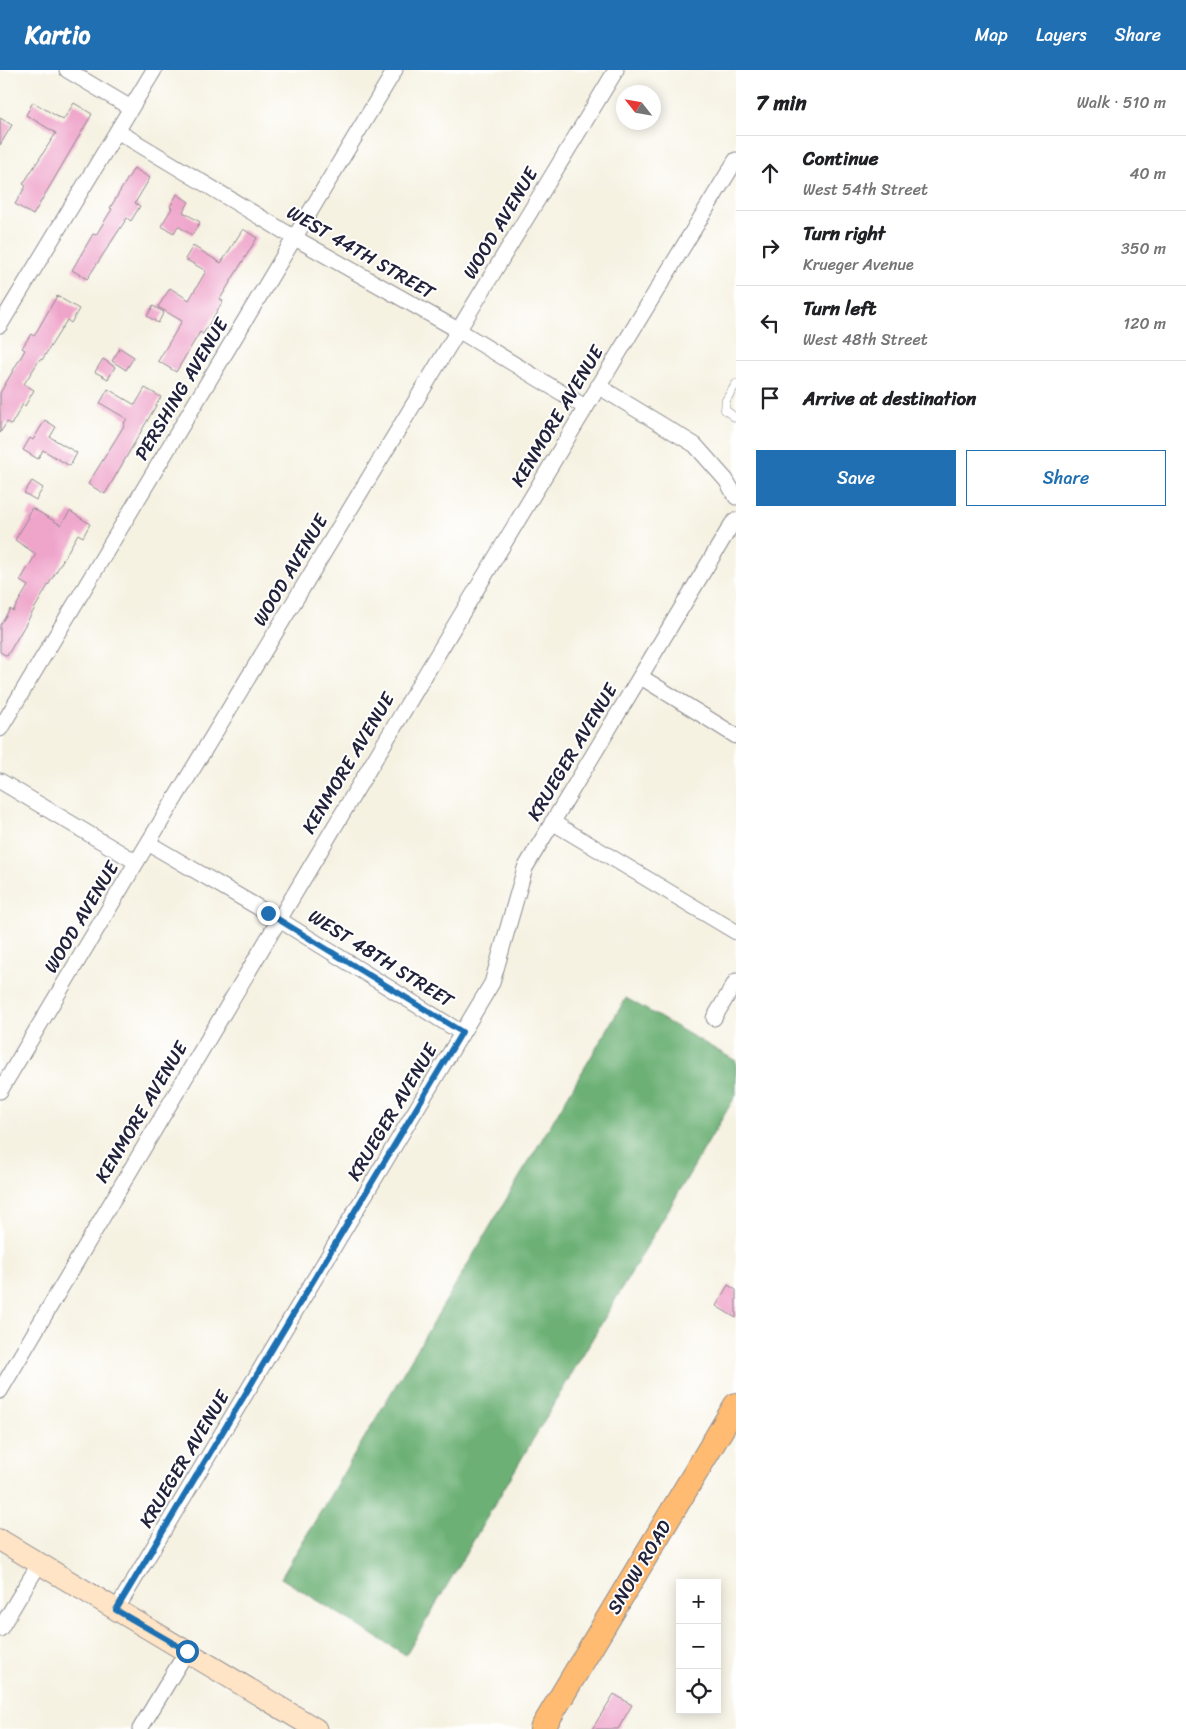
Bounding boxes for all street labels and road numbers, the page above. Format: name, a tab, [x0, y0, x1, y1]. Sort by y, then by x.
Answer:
street label: WOOD AVENUE	[453, 159, 547, 285]
street label: WEST 44TH STREET	[280, 196, 443, 309]
street label: PERSHING AVENUE	[125, 310, 237, 467]
street label: KENMORE AVENUE	[502, 338, 613, 493]
street label: WOOD AVENUE	[243, 506, 337, 632]
street label: KRUEGER AVENUE	[518, 676, 627, 827]
street label: KENMORE AVENUE	[293, 685, 404, 840]
street label: WOOD AVENUE	[34, 853, 128, 979]
street label: WEST 48TH STREET	[302, 900, 462, 1017]
street label: KENMORE AVENUE	[86, 1034, 197, 1189]
street label: KRUEGER AVENUE	[338, 1036, 447, 1187]
street label: KRUEGER AVENUE	[130, 1383, 239, 1534]
street label: SNOW ROAD	[598, 1513, 681, 1621]

